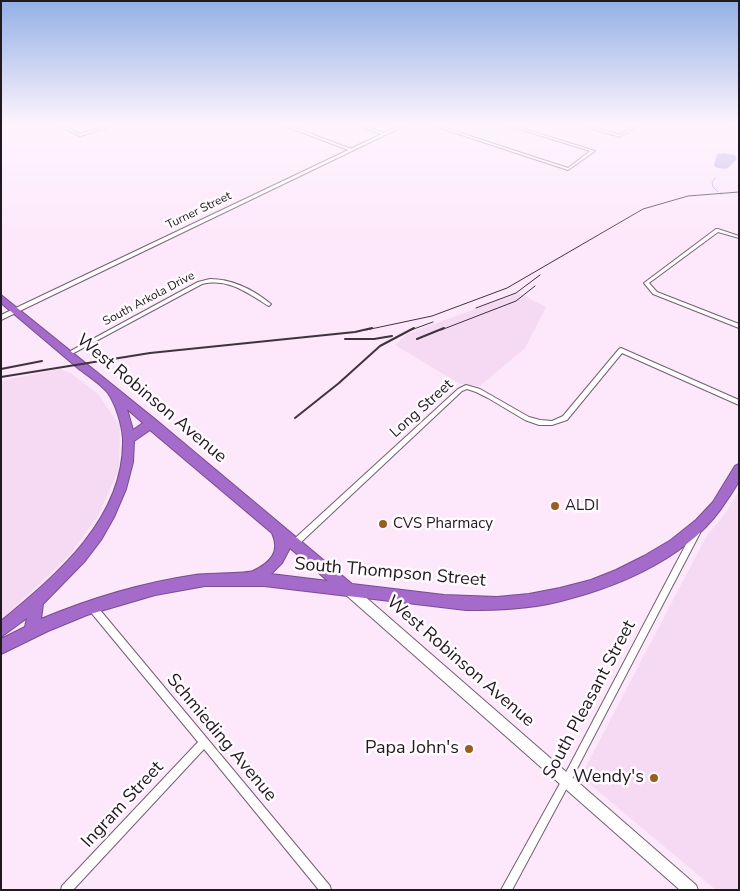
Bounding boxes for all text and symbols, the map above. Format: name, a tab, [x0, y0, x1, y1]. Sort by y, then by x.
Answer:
street label: Turner Street	[164, 189, 234, 233]
street label: South Arkola Drive	[101, 269, 197, 329]
street label: West Robinson Avenue	[72, 330, 230, 468]
street label: Long Street	[387, 376, 457, 442]
place label: ALDI	[565, 497, 599, 515]
marker: ALDI	[549, 500, 561, 512]
place label: CVS Pharmacy	[393, 515, 493, 533]
marker: CVS Pharmacy	[377, 518, 389, 530]
street label: South Thompson Street	[293, 554, 487, 592]
street label: West Robinson Avenue	[381, 592, 539, 732]
street label: South Pleasant Street	[539, 617, 641, 783]
street label: Schmieding Avenue	[161, 670, 281, 806]
place label: Papa John's	[365, 738, 459, 760]
marker: Papa John's	[463, 743, 475, 755]
street label: Ingram Street	[77, 757, 169, 853]
place label: Wendy's	[573, 767, 644, 789]
marker: Wendy's	[648, 772, 660, 784]

